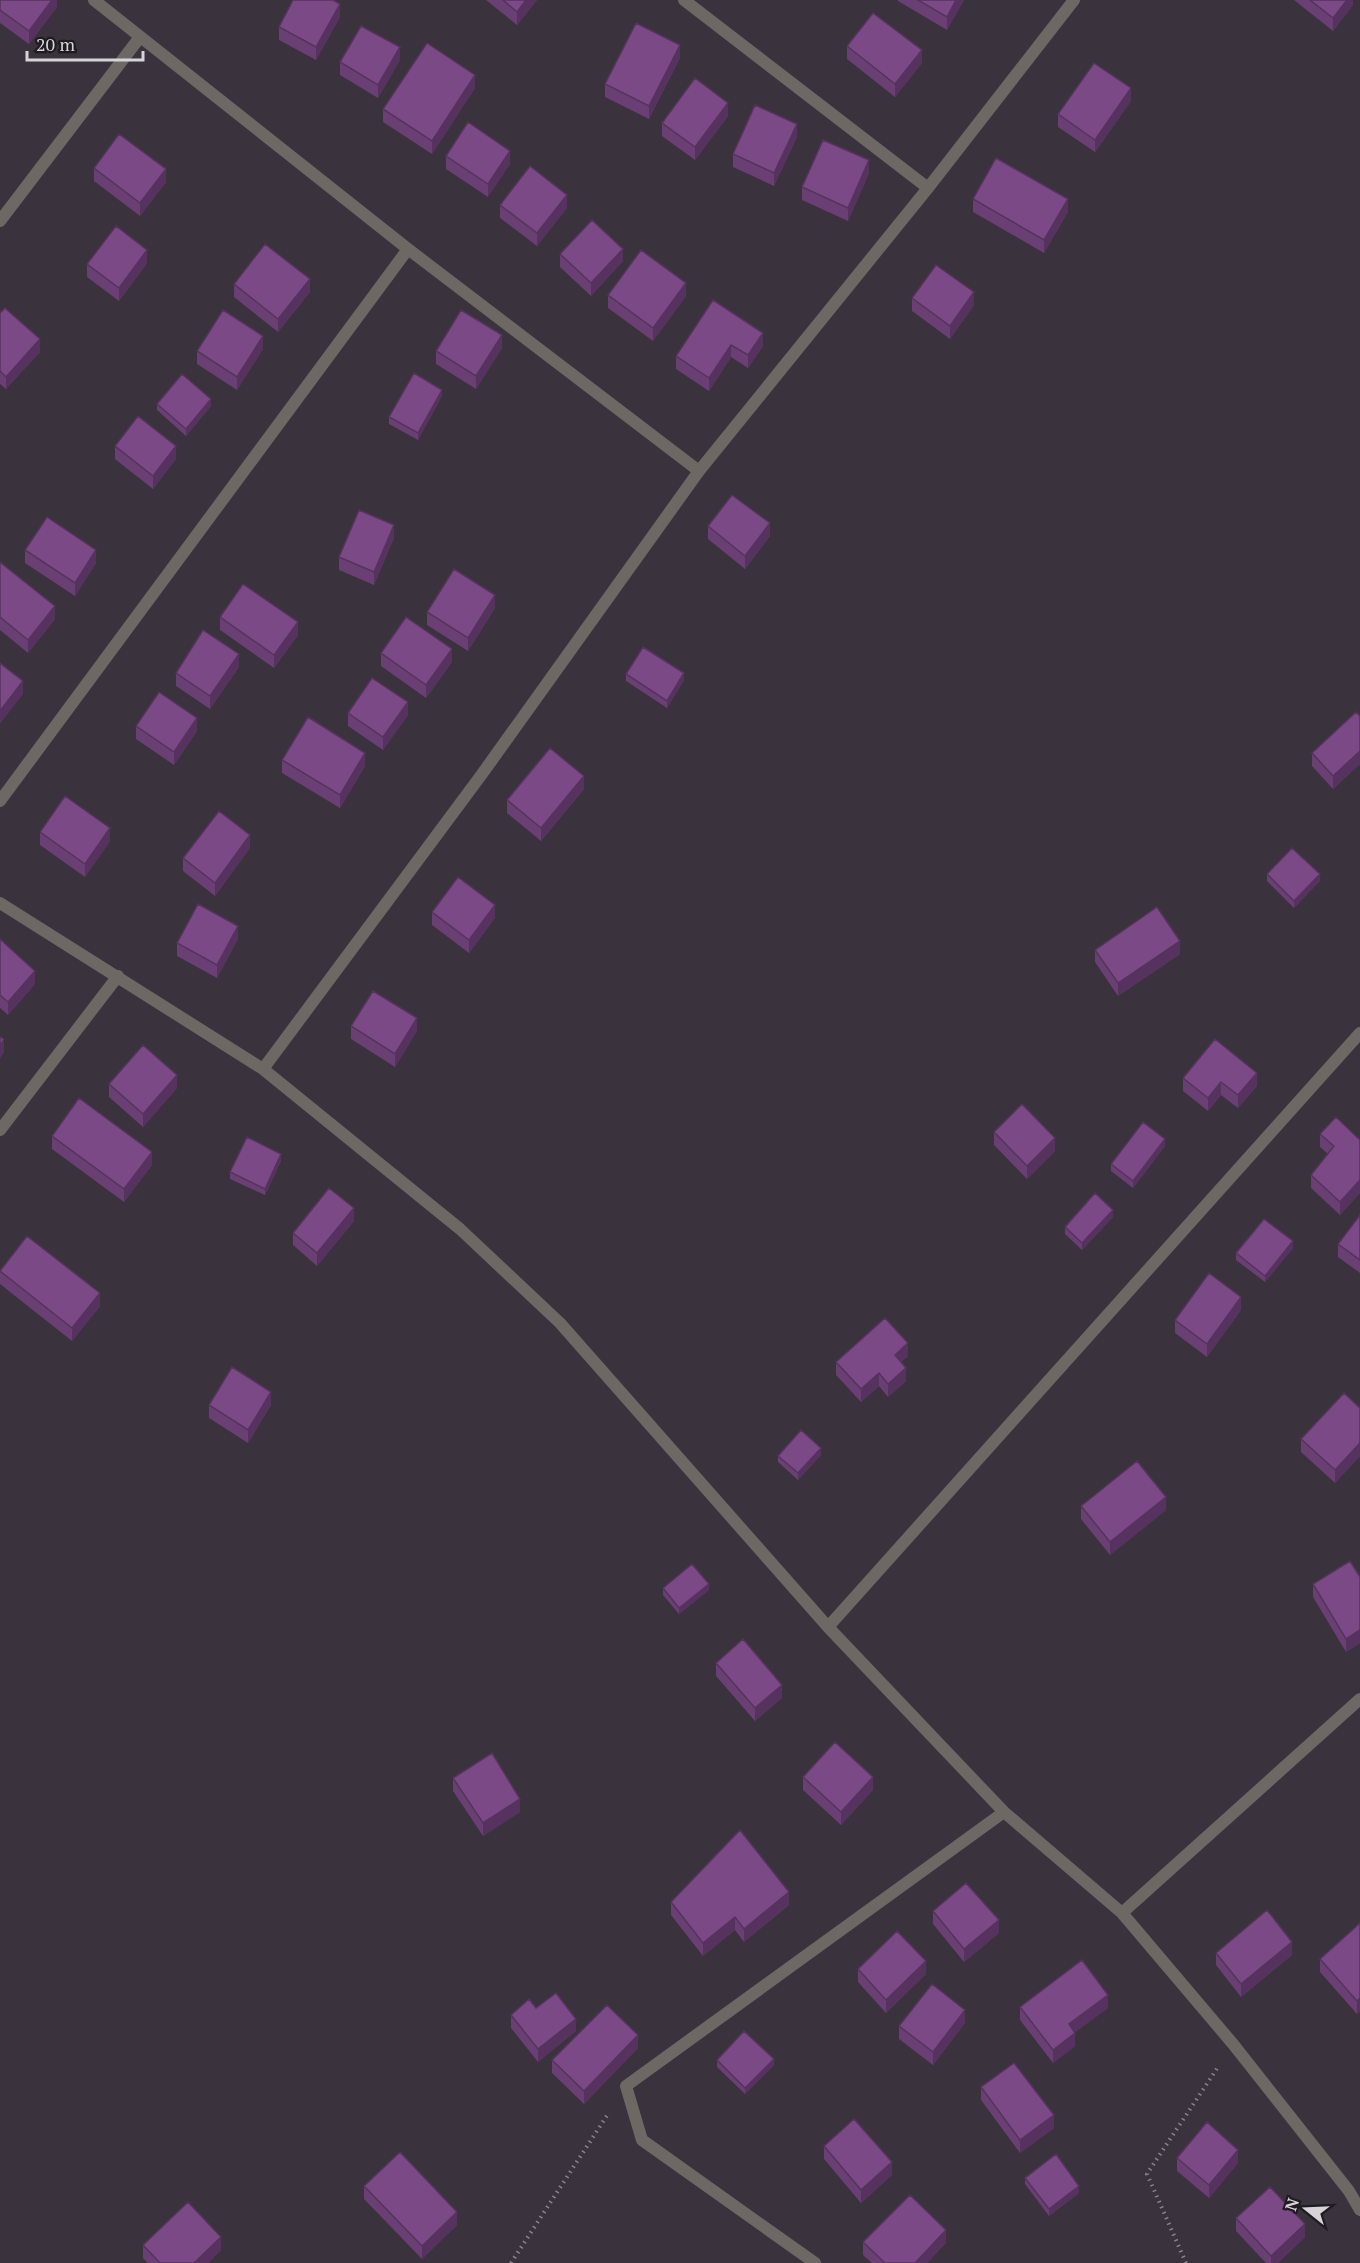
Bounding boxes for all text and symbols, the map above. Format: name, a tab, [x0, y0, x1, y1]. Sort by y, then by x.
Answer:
scale bar	[27, 24, 142, 62]
text: 20 m	[36, 32, 76, 56]
north arrow	[1276, 2179, 1336, 2239]
text: N	[1279, 2195, 1304, 2214]

